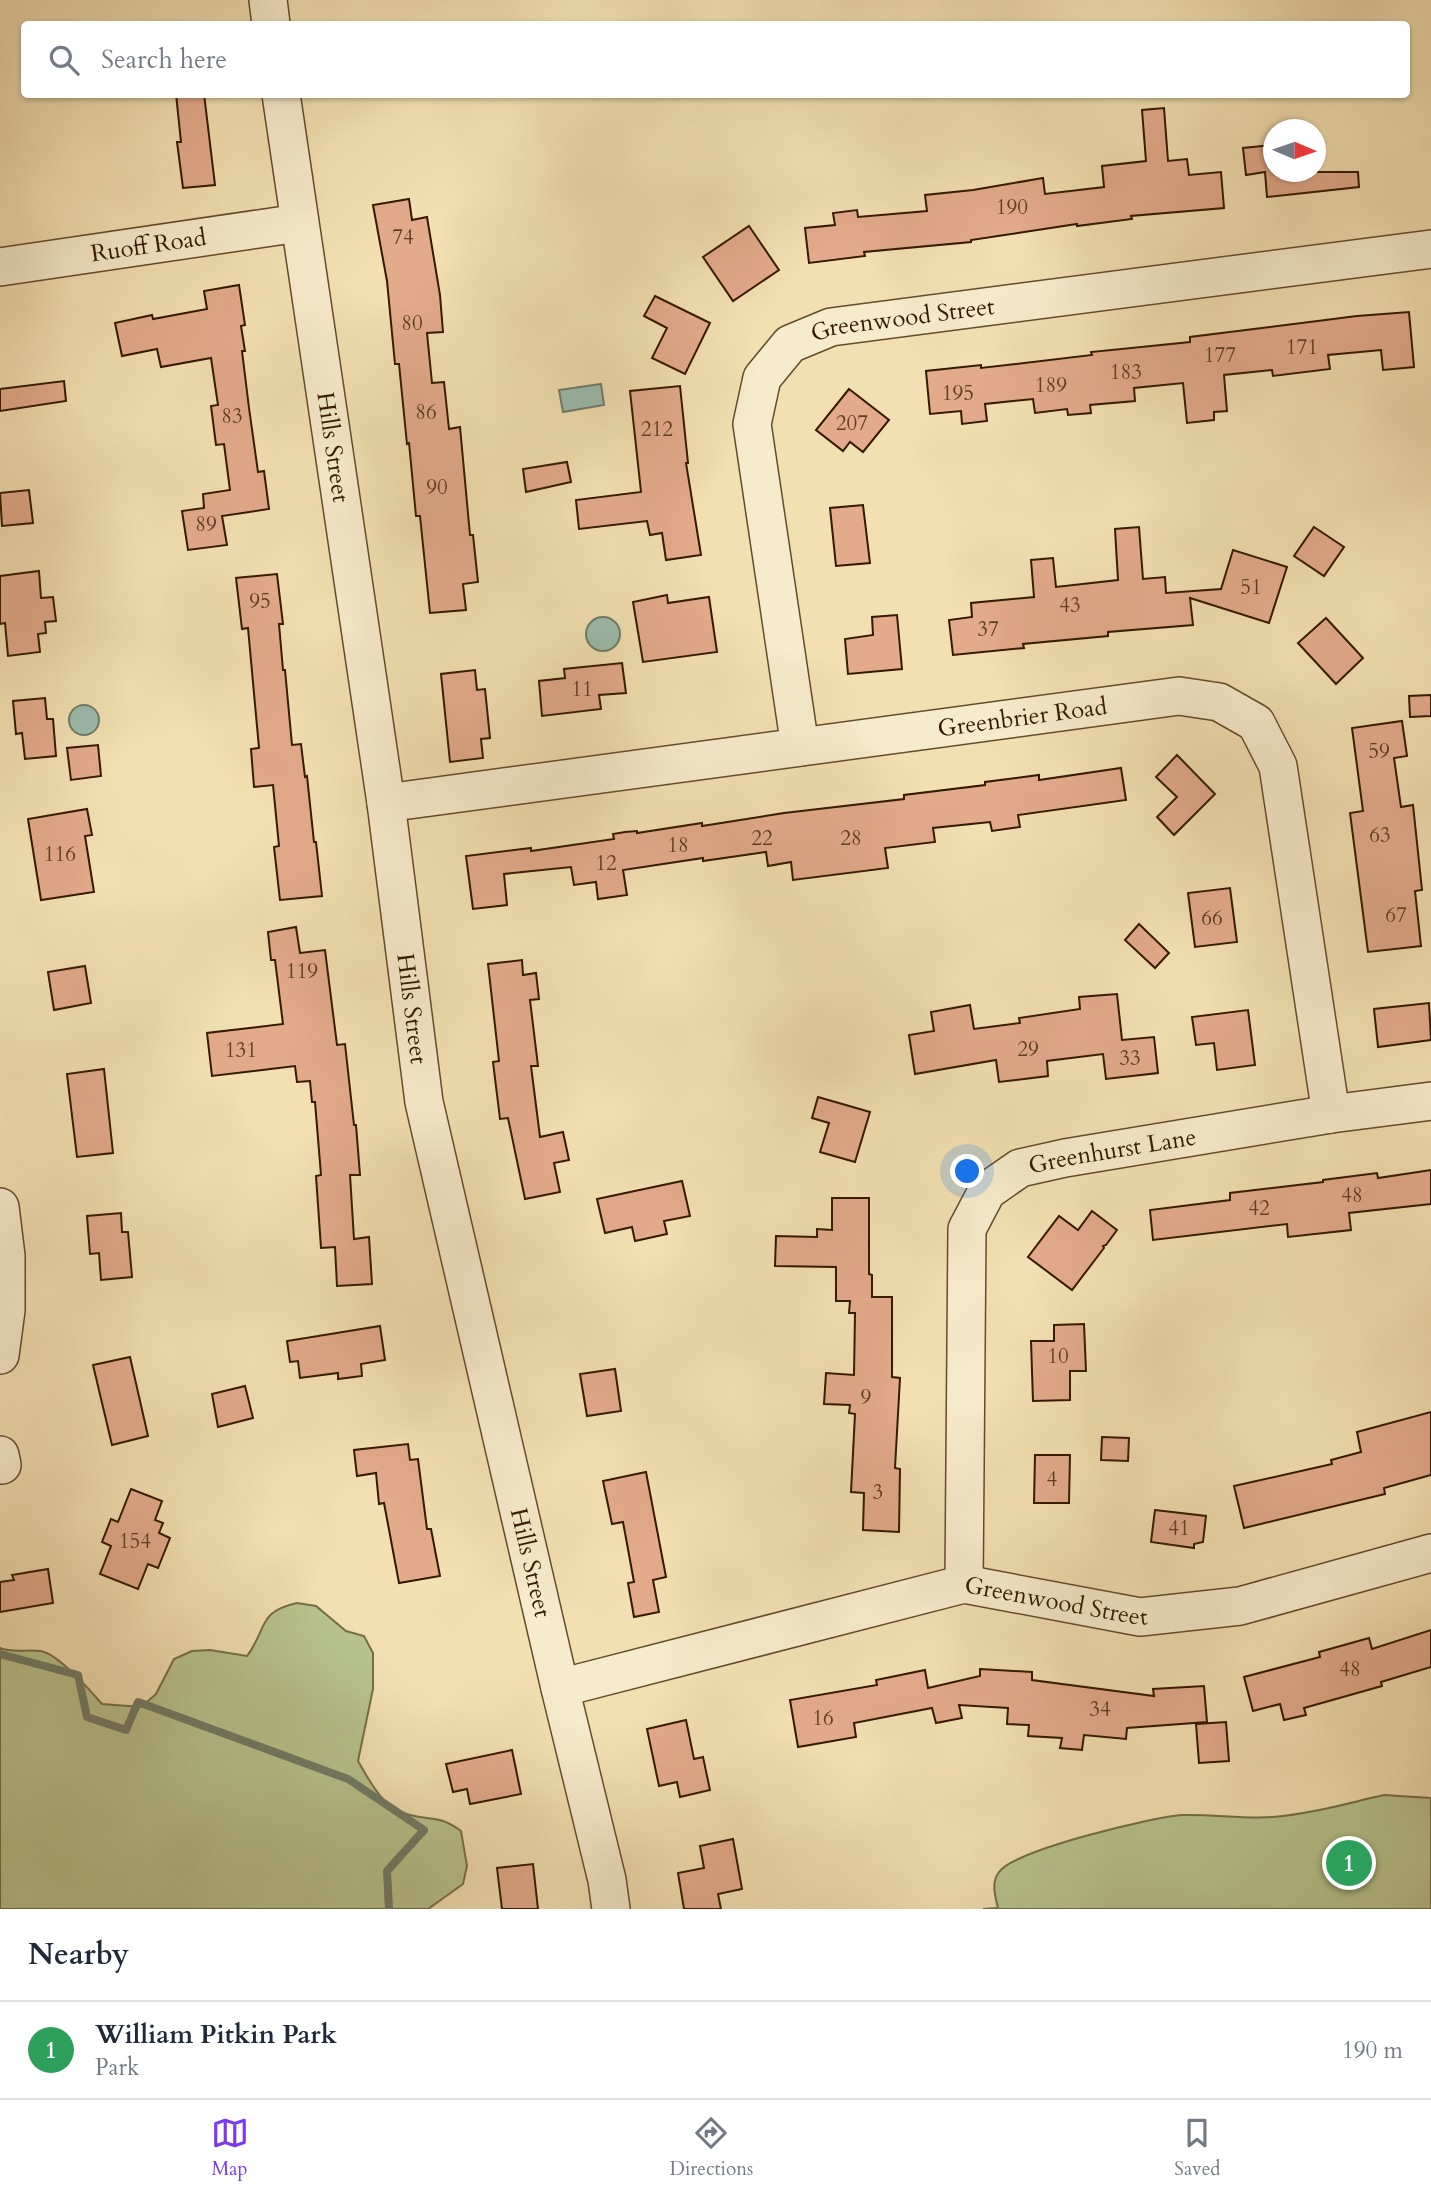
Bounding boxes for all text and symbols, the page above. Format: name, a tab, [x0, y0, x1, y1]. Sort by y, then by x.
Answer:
search box	[21, 21, 1410, 98]
icon: search	[45, 41, 83, 79]
text: Search here	[101, 42, 227, 77]
north arrow	[1263, 119, 1326, 182]
house number: 190	[996, 193, 1028, 222]
street label: Ruoff Road	[88, 220, 209, 270]
house number: 74	[392, 223, 414, 252]
street label: Greenwood Street	[805, 289, 997, 350]
house number: 80	[401, 309, 423, 338]
house number: 171	[1286, 333, 1318, 362]
house number: 177	[1204, 341, 1236, 370]
house number: 183	[1110, 358, 1142, 387]
house number: 189	[1035, 371, 1067, 400]
house number: 195	[942, 379, 974, 408]
street label: Hills Street	[309, 390, 358, 505]
house number: 86	[415, 398, 437, 427]
house number: 83	[221, 402, 243, 431]
house number: 207	[836, 409, 868, 438]
house number: 212	[641, 415, 673, 444]
house number: 90	[426, 473, 448, 502]
house number: 89	[195, 510, 217, 539]
house number: 51	[1240, 573, 1262, 602]
house number: 95	[249, 587, 271, 616]
house number: 43	[1059, 591, 1081, 620]
house number: 37	[977, 615, 999, 644]
house number: 11	[571, 675, 593, 704]
street label: Greenbrier Road	[936, 689, 1109, 745]
house number: 59	[1368, 737, 1390, 766]
house number: 63	[1369, 821, 1391, 850]
house number: 22	[751, 824, 773, 853]
house number: 28	[840, 824, 862, 853]
house number: 18	[667, 831, 689, 860]
house number: 116	[44, 840, 76, 869]
house number: 12	[595, 849, 617, 878]
house number: 67	[1385, 901, 1407, 930]
house number: 66	[1201, 904, 1223, 933]
street label: Hills Street	[389, 951, 436, 1066]
house number: 119	[286, 957, 318, 986]
house number: 29	[1017, 1035, 1039, 1064]
house number: 131	[225, 1036, 257, 1065]
house number: 33	[1119, 1044, 1141, 1073]
street label: Greenhurst Lane	[1025, 1120, 1199, 1182]
your location	[950, 1154, 984, 1188]
house number: 48	[1341, 1181, 1363, 1210]
house number: 42	[1248, 1194, 1270, 1223]
house number: 10	[1047, 1342, 1069, 1371]
house number: 9	[861, 1383, 872, 1412]
house number: 4	[1047, 1465, 1058, 1494]
house number: 3	[873, 1478, 883, 1507]
street label: Hills Street	[502, 1505, 560, 1621]
house number: 41	[1168, 1514, 1190, 1543]
house number: 154	[119, 1527, 151, 1556]
street label: Greenwood Street	[962, 1568, 1150, 1633]
house number: 48	[1339, 1655, 1361, 1684]
house number: 34	[1089, 1695, 1111, 1724]
house number: 16	[812, 1704, 834, 1733]
pin: 1	[1326, 1837, 1372, 1889]
text: Nearby	[28, 1934, 129, 1975]
text: William Pitkin Park	[95, 2017, 337, 2052]
text: 1	[45, 2035, 57, 2066]
text: 190 m	[1342, 2035, 1403, 2066]
text: Park	[95, 2052, 139, 2083]
tab: Map	[211, 2114, 249, 2182]
tab: Directions	[670, 2114, 753, 2182]
tab: Saved	[1174, 2114, 1220, 2182]

